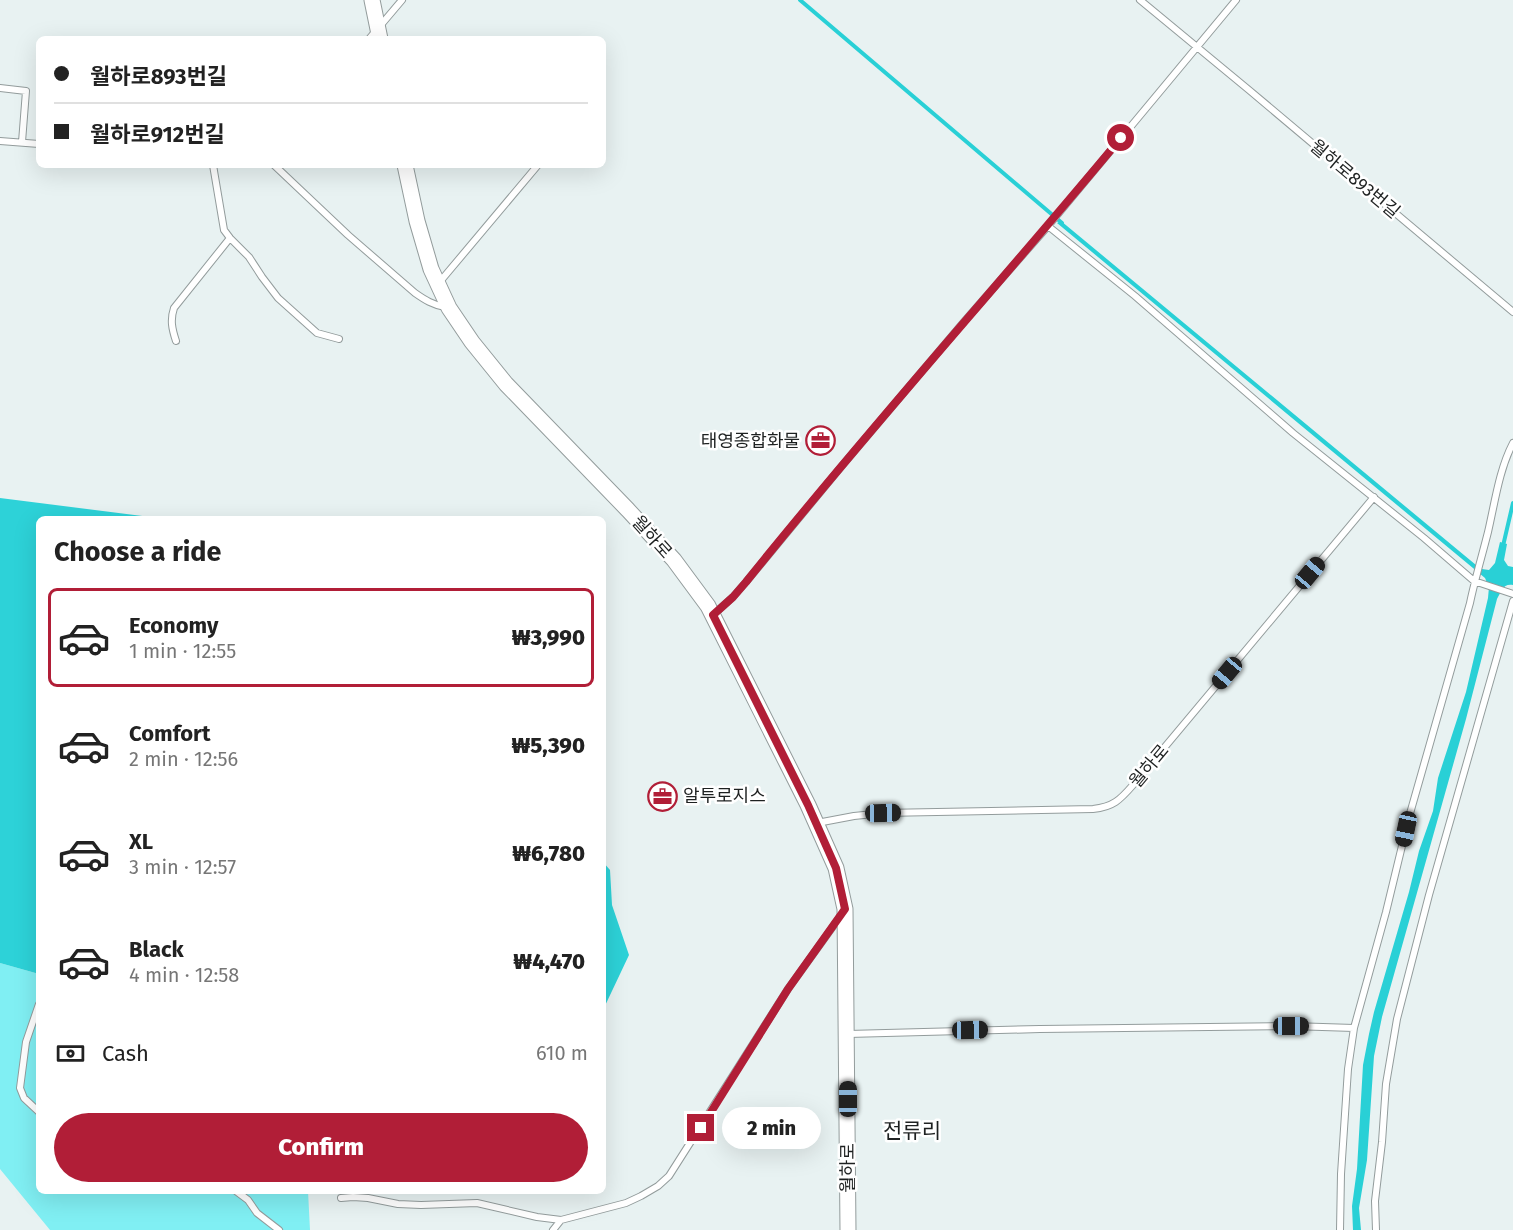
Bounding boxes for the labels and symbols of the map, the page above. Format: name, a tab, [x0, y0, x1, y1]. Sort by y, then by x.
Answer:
route start	[1107, 124, 1134, 151]
street label: 월하로893번길	[1306, 135, 1404, 223]
office icon: 태영종합화물	[805, 425, 837, 457]
place label: 태영종합화물	[701, 430, 800, 452]
street label: 월하로	[627, 511, 677, 563]
car	[1292, 553, 1328, 593]
car	[1209, 653, 1245, 693]
street label: 월하로	[1125, 740, 1173, 792]
office icon: 알투로지스	[646, 780, 678, 812]
place label: 알투로지스	[683, 785, 766, 807]
car	[865, 804, 901, 822]
car	[1393, 810, 1419, 848]
car	[1273, 1017, 1309, 1035]
car	[952, 1021, 988, 1039]
car	[839, 1081, 857, 1117]
callout: 2 min	[722, 1107, 821, 1149]
route end	[687, 1114, 714, 1141]
district label: 전류리	[883, 1118, 941, 1144]
street label: 월하로	[837, 1143, 859, 1193]

